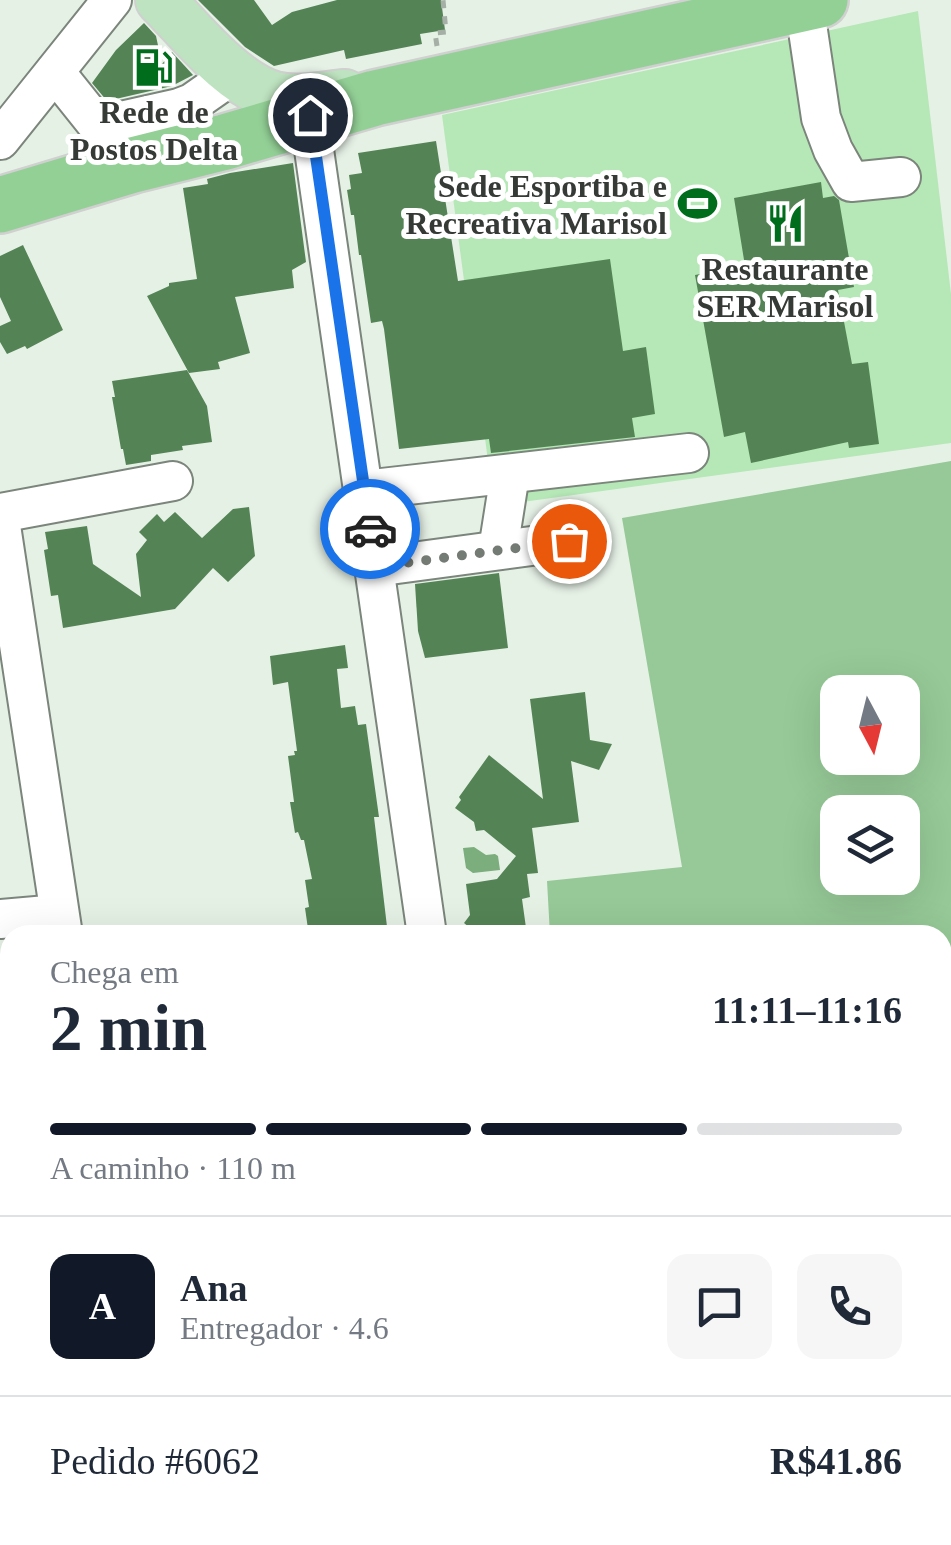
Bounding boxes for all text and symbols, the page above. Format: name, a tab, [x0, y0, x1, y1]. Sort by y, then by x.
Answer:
fuel station icon: Rede de Postos Delta	[133, 46, 175, 88]
pin	[268, 73, 353, 158]
icon: home	[283, 88, 338, 143]
place label: Rede de Postos Delta	[70, 94, 238, 167]
place label: Sede Esportiba e Recreativa Marisol	[405, 168, 667, 241]
sports icon: Sede Esportiba e Recreativa Marisol	[676, 183, 718, 225]
restaurant icon: Restaurante SER Marisol	[764, 203, 806, 245]
place label: Restaurante SER Marisol	[697, 251, 874, 324]
courier	[320, 479, 420, 579]
pin	[527, 499, 612, 584]
icon: car	[343, 502, 398, 557]
icon: bag	[542, 514, 597, 569]
north arrow	[820, 675, 920, 775]
map controls	[820, 675, 920, 895]
button: layers	[820, 795, 920, 895]
text: Chega em	[50, 954, 179, 990]
text: 11:11–11:16	[712, 989, 902, 1031]
text: 2 min	[50, 992, 207, 1064]
text: A caminho · 110 m	[50, 1150, 296, 1186]
button: chat	[667, 1254, 772, 1359]
button: phone	[797, 1254, 902, 1359]
text: Ana	[180, 1267, 248, 1309]
text: A	[89, 1285, 116, 1327]
text: Entregador · 4.6	[180, 1310, 389, 1346]
text: Pedido #6062	[50, 1440, 260, 1482]
text: R$41.86	[770, 1440, 902, 1482]

